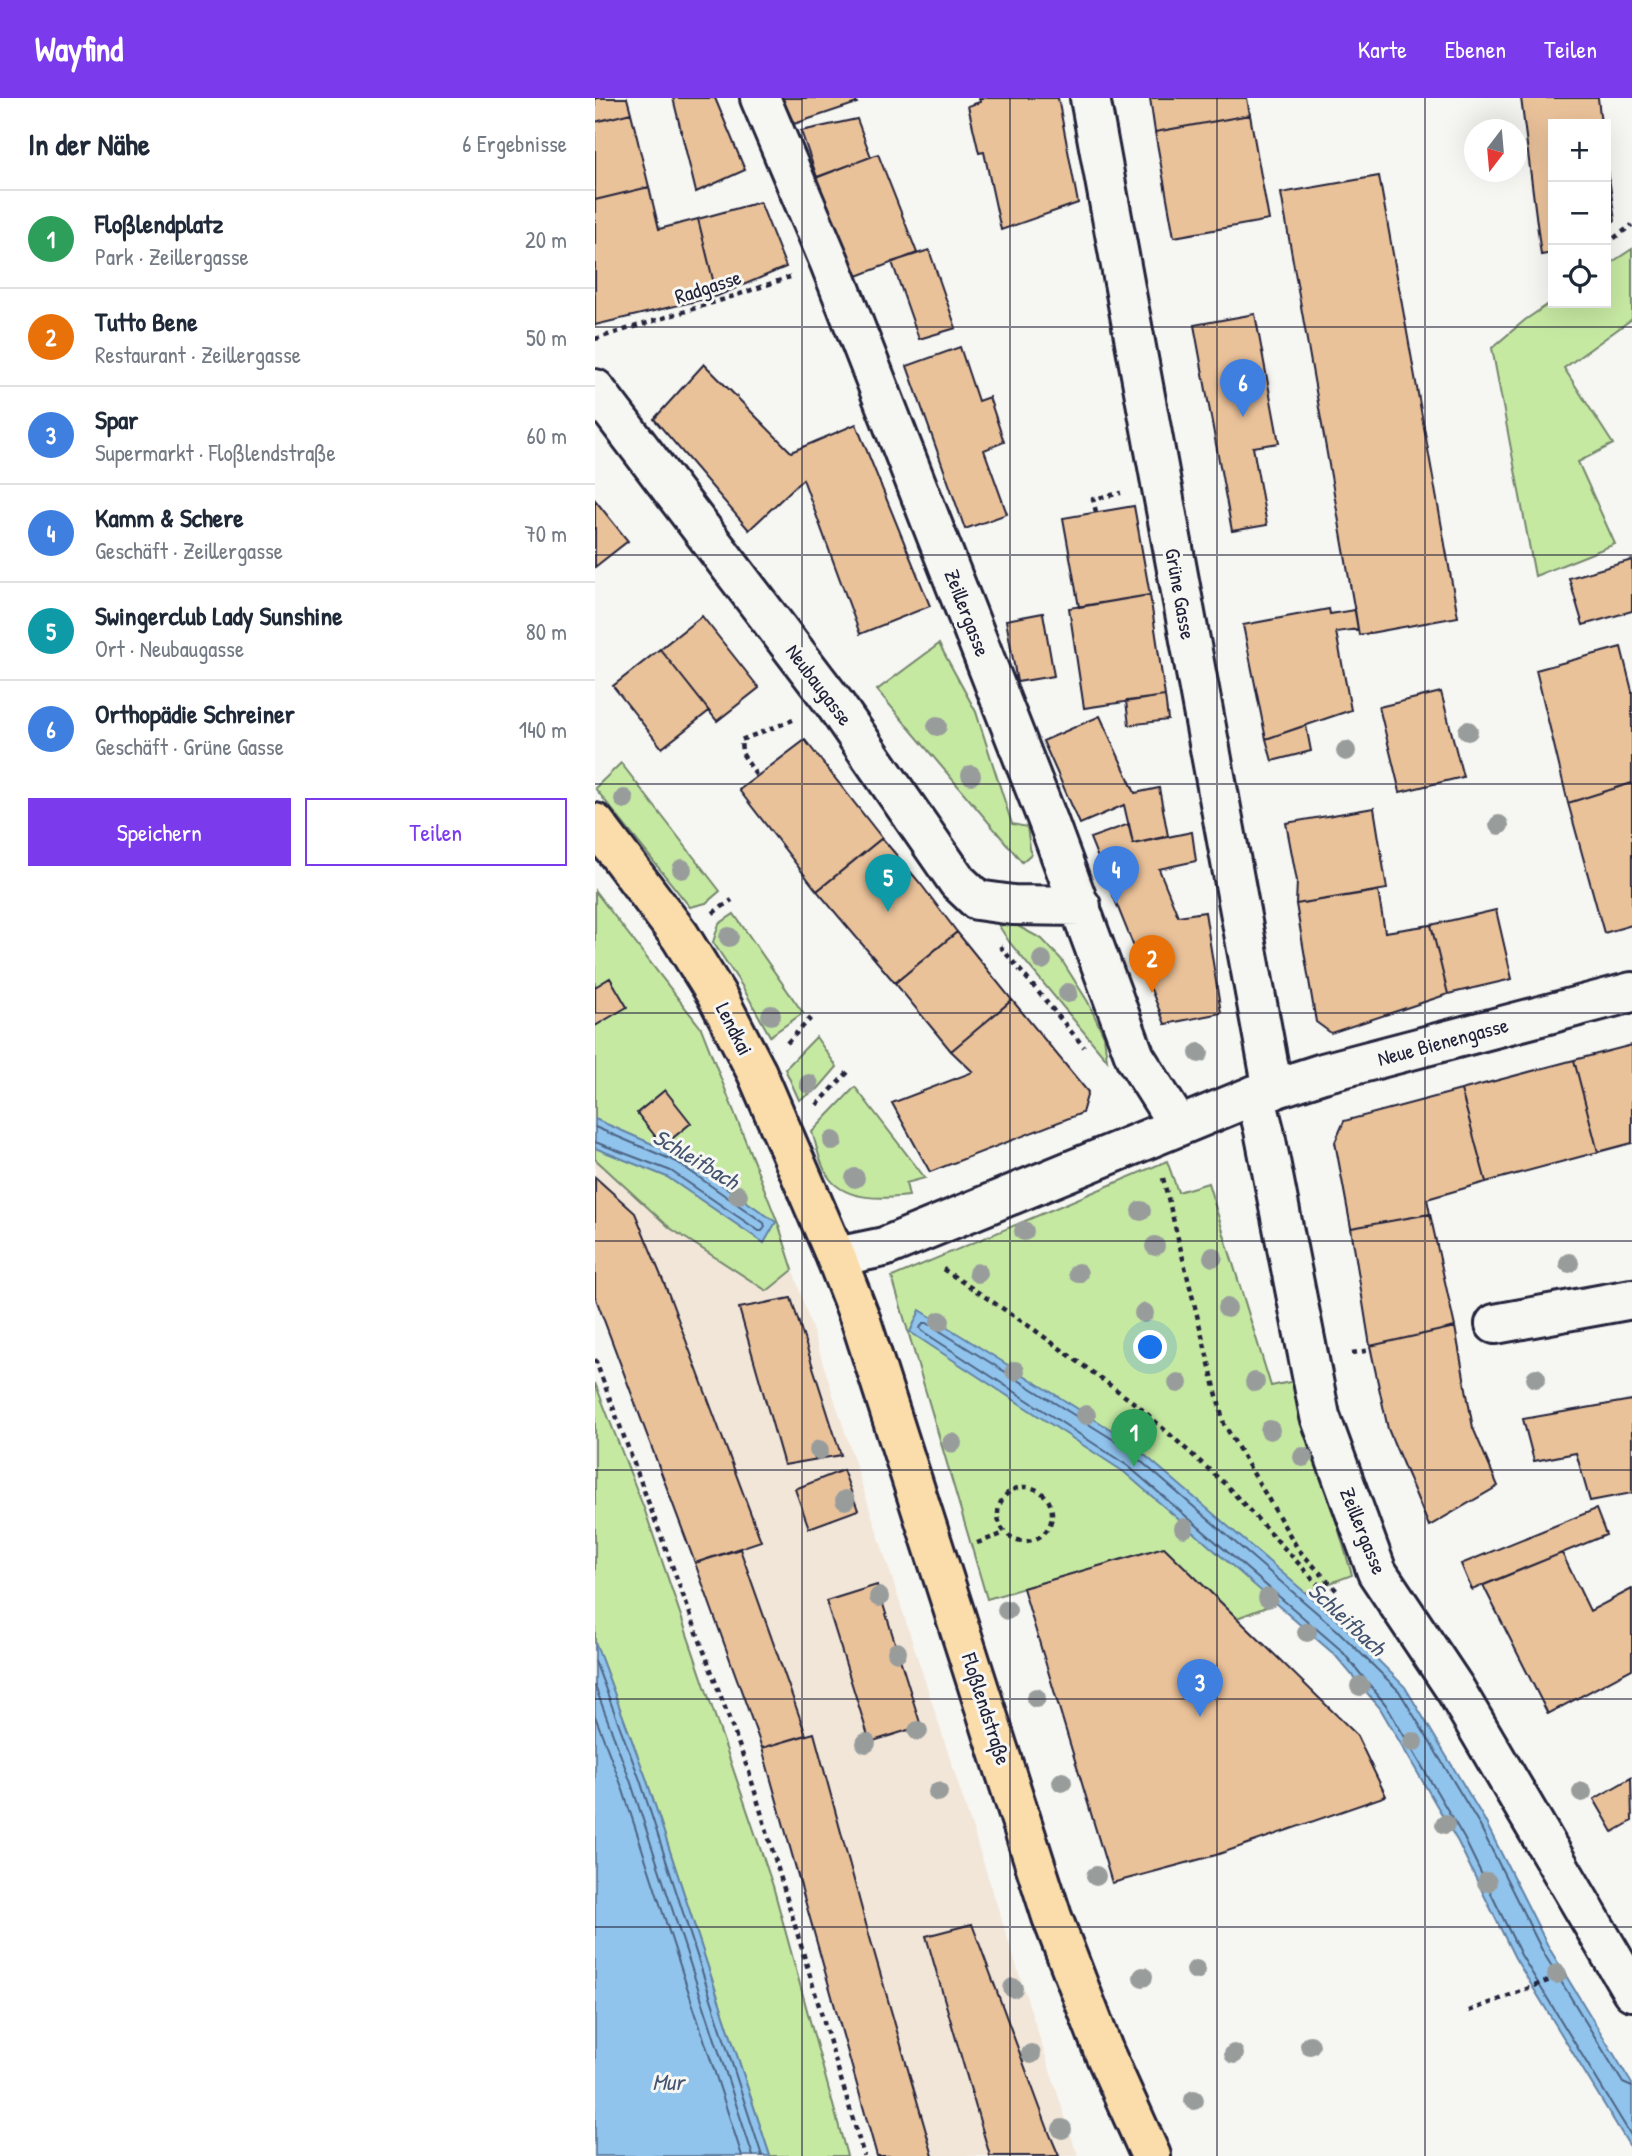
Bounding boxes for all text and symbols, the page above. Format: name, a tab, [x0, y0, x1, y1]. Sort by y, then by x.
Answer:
text: Wayfind	[35, 27, 123, 71]
text: Karte	[1358, 33, 1407, 65]
text: Ebenen	[1445, 33, 1506, 65]
text: Teilen	[1544, 33, 1597, 65]
north arrow	[1464, 119, 1527, 182]
map controls	[1548, 119, 1611, 308]
button: +	[1548, 119, 1611, 182]
text: In der Nähe	[28, 124, 150, 164]
text: 6 Ergebnisse	[462, 128, 567, 159]
button: −	[1548, 182, 1611, 245]
text: Floßlendplatz	[95, 206, 223, 241]
text: 1	[47, 224, 55, 255]
text: 20 m	[525, 224, 567, 255]
text: Park · Zeillergasse	[95, 241, 249, 272]
button: locate	[1548, 245, 1611, 308]
street label: Radgasse	[671, 262, 745, 311]
text: Tutto Bene	[95, 304, 198, 339]
text: 2	[46, 322, 56, 353]
text: 50 m	[526, 322, 567, 353]
text: Restaurant · Zeillergasse	[95, 339, 301, 370]
pin: 6	[1220, 359, 1266, 417]
text: Spar	[95, 402, 138, 437]
text: 3	[46, 420, 56, 451]
text: 60 m	[527, 420, 567, 451]
text: Supermarkt · Floßlendstraße	[95, 437, 336, 468]
text: Kamm & Schere	[95, 500, 244, 535]
text: 4	[47, 518, 55, 549]
text: 70 m	[524, 518, 567, 549]
text: Geschäft · Zeillergasse	[95, 535, 283, 566]
street label: Grüne Gasse	[1158, 546, 1203, 642]
street label: Zeillergasse	[938, 565, 997, 661]
text: Swingerclub Lady Sunshine	[95, 598, 343, 633]
text: 5	[46, 616, 56, 647]
text: 80 m	[526, 616, 567, 647]
text: Ort · Neubaugasse	[95, 633, 244, 664]
street label: Neubaugasse	[779, 638, 860, 731]
text: Orthopädie Schreiner	[95, 696, 295, 731]
text: 6	[46, 714, 56, 745]
text: 140 m	[519, 714, 567, 745]
text: Geschäft · Grüne Gasse	[95, 731, 284, 762]
button: Speichern	[28, 798, 291, 866]
button: Teilen	[305, 798, 567, 866]
pin: 4	[1093, 846, 1139, 904]
pin: 5	[865, 854, 911, 912]
pin: 2	[1129, 935, 1175, 993]
street label: Lendkai	[709, 997, 760, 1060]
street label: Neue Bienengasse	[1374, 1010, 1511, 1073]
water label: Schleifbach	[648, 1121, 746, 1197]
your location	[1133, 1330, 1167, 1364]
pin: 1	[1111, 1409, 1157, 1467]
street label: Zeillergasse	[1333, 1483, 1394, 1579]
water label: Schleifbach	[1302, 1575, 1394, 1663]
street label: Floßlendstraße	[954, 1648, 1018, 1768]
pin: 3	[1177, 1659, 1223, 1717]
water label: Mur	[652, 2066, 687, 2097]

